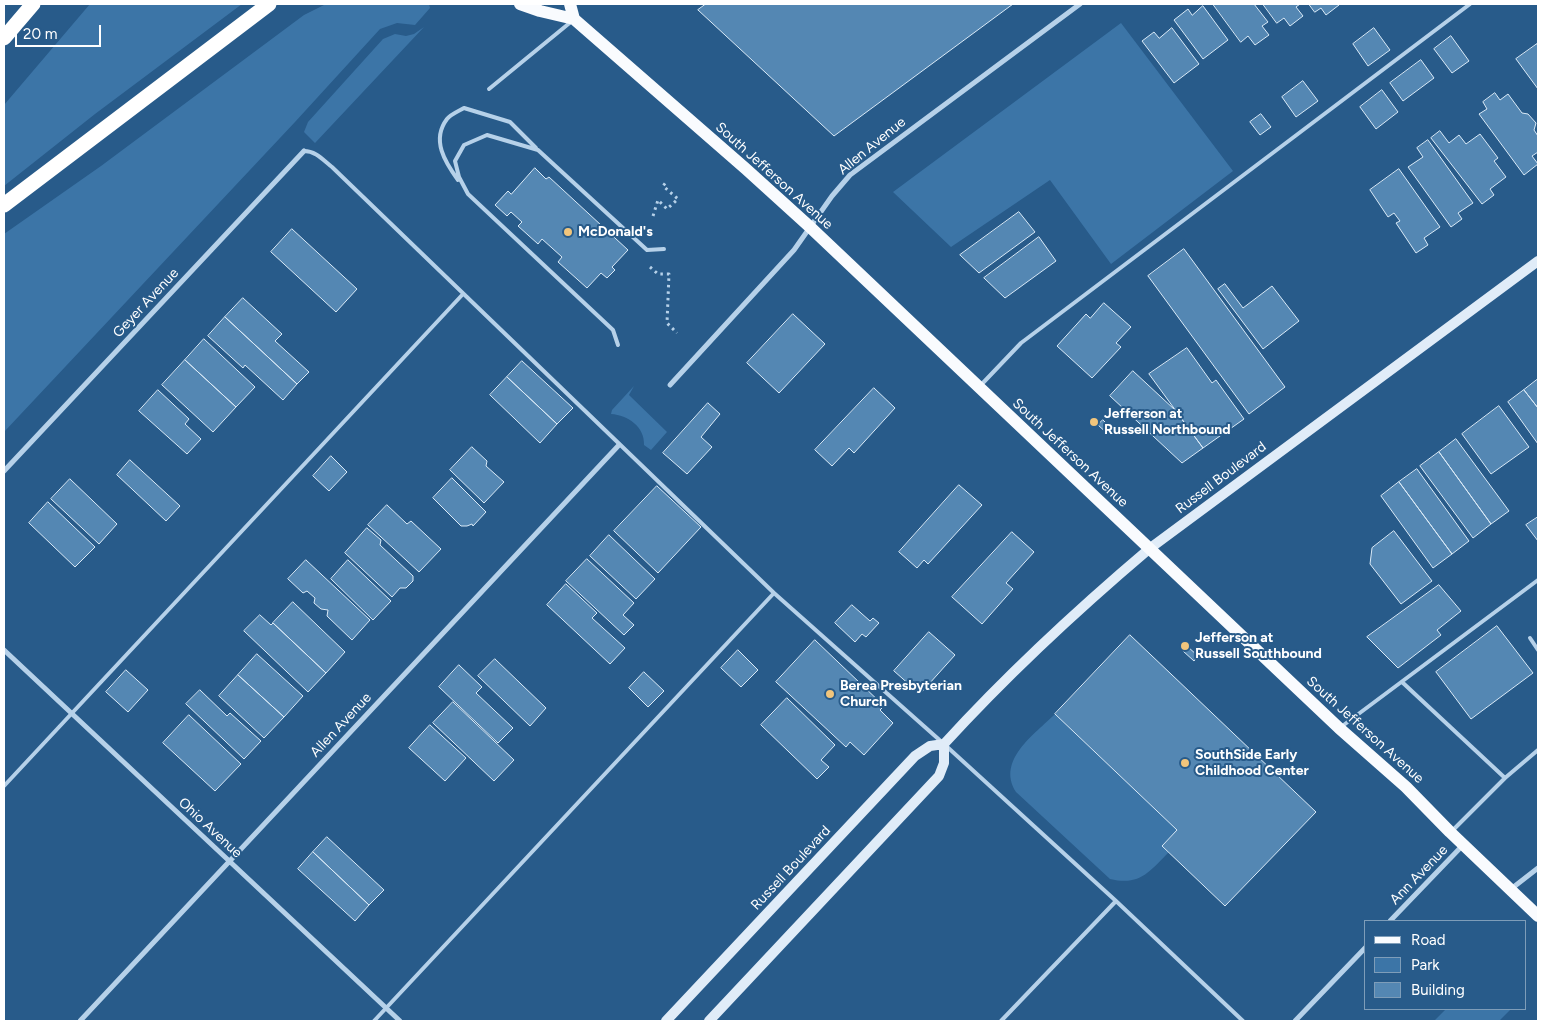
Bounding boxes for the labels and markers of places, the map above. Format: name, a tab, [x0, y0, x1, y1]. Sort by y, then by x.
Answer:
place label: McDonald's	[578, 224, 653, 240]
marker: McDonald's	[562, 226, 574, 238]
place label: Jefferson at Russell Northbound	[1104, 406, 1231, 438]
marker: Jefferson at Russell Northbound	[1088, 416, 1100, 428]
place label: Jefferson at Russell Southbound	[1195, 630, 1322, 662]
marker: Jefferson at Russell Southbound	[1179, 640, 1191, 652]
place label: Berea Presbyterian Church	[840, 678, 962, 710]
marker: Berea Presbyterian Church	[824, 688, 836, 700]
place label: SouthSide Early Childhood Center	[1195, 747, 1309, 780]
marker: SouthSide Early Childhood Center	[1179, 757, 1191, 769]

